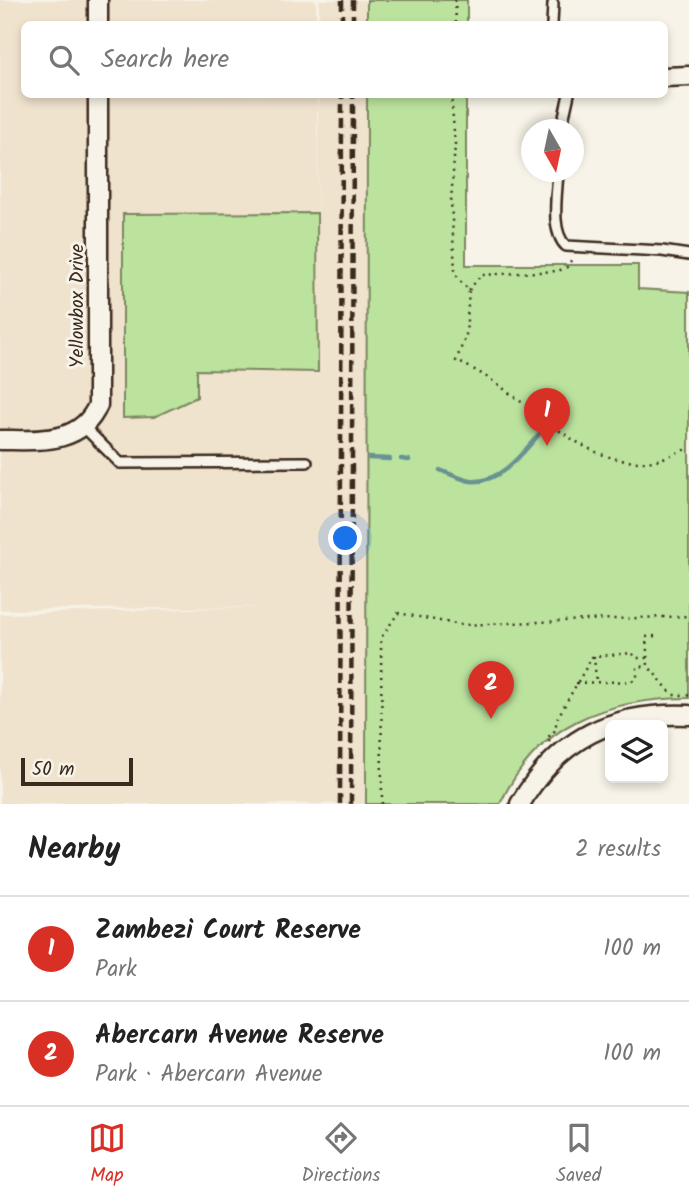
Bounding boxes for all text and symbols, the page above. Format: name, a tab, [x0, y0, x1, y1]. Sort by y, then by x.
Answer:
search box	[21, 21, 668, 98]
text: Search here	[101, 39, 229, 81]
icon: search	[45, 41, 83, 79]
north arrow	[521, 119, 584, 182]
street label: Yellowbox Drive	[63, 243, 93, 368]
pin: 1	[524, 388, 570, 446]
your location	[328, 521, 362, 555]
pin: 2	[468, 661, 514, 719]
map controls	[605, 720, 668, 783]
button: layers	[605, 720, 668, 783]
scale bar	[21, 755, 133, 787]
text: 50 m	[32, 755, 74, 785]
text: Nearby	[28, 826, 120, 874]
text: 2 results	[575, 832, 661, 868]
text: Zambezi Court Reserve	[95, 910, 361, 952]
text: 1	[48, 931, 54, 967]
text: 100 m	[603, 931, 661, 967]
text: Park	[95, 952, 137, 988]
text: Abercarn Avenue Reserve	[95, 1015, 384, 1057]
text: 2	[44, 1036, 58, 1072]
text: 100 m	[603, 1036, 661, 1072]
text: Park · Abercarn Avenue	[95, 1057, 322, 1093]
tab: Map	[88, 1119, 126, 1191]
tab: Directions	[302, 1119, 380, 1191]
tab: Saved	[556, 1119, 601, 1191]

